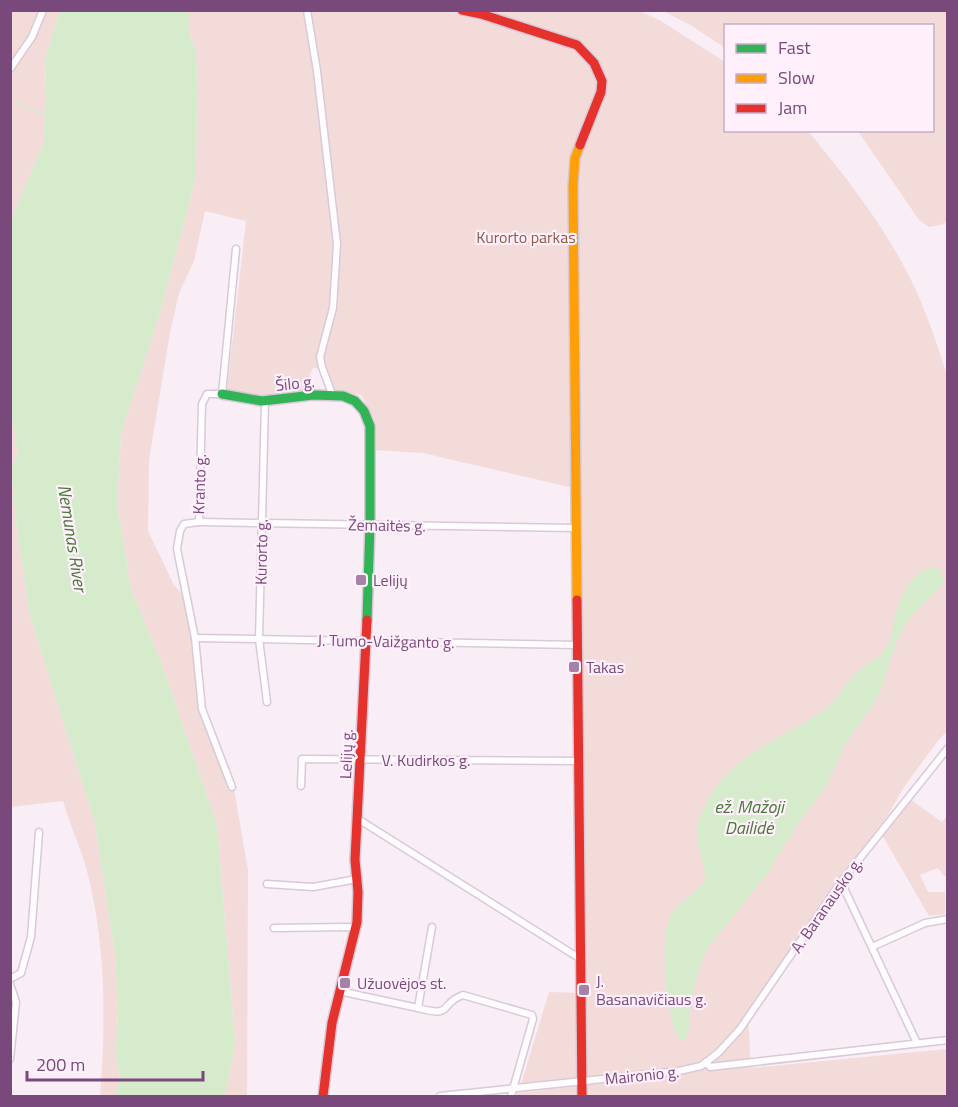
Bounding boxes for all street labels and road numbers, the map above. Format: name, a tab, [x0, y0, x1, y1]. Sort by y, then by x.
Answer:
street label: Šilo g.	[274, 369, 316, 397]
street label: Kranto g.	[186, 453, 212, 515]
street label: Žemaitės g.	[348, 512, 426, 538]
street label: Kurorto g.	[248, 519, 274, 585]
street label: J. Tumo-Vaižganto g.	[317, 628, 455, 654]
street label: Lelijų g.	[333, 729, 359, 779]
street label: V. Kudirkos g.	[382, 748, 470, 772]
street label: A. Baranausko g.	[784, 852, 868, 958]
street label: Maironio g.	[604, 1059, 680, 1091]

